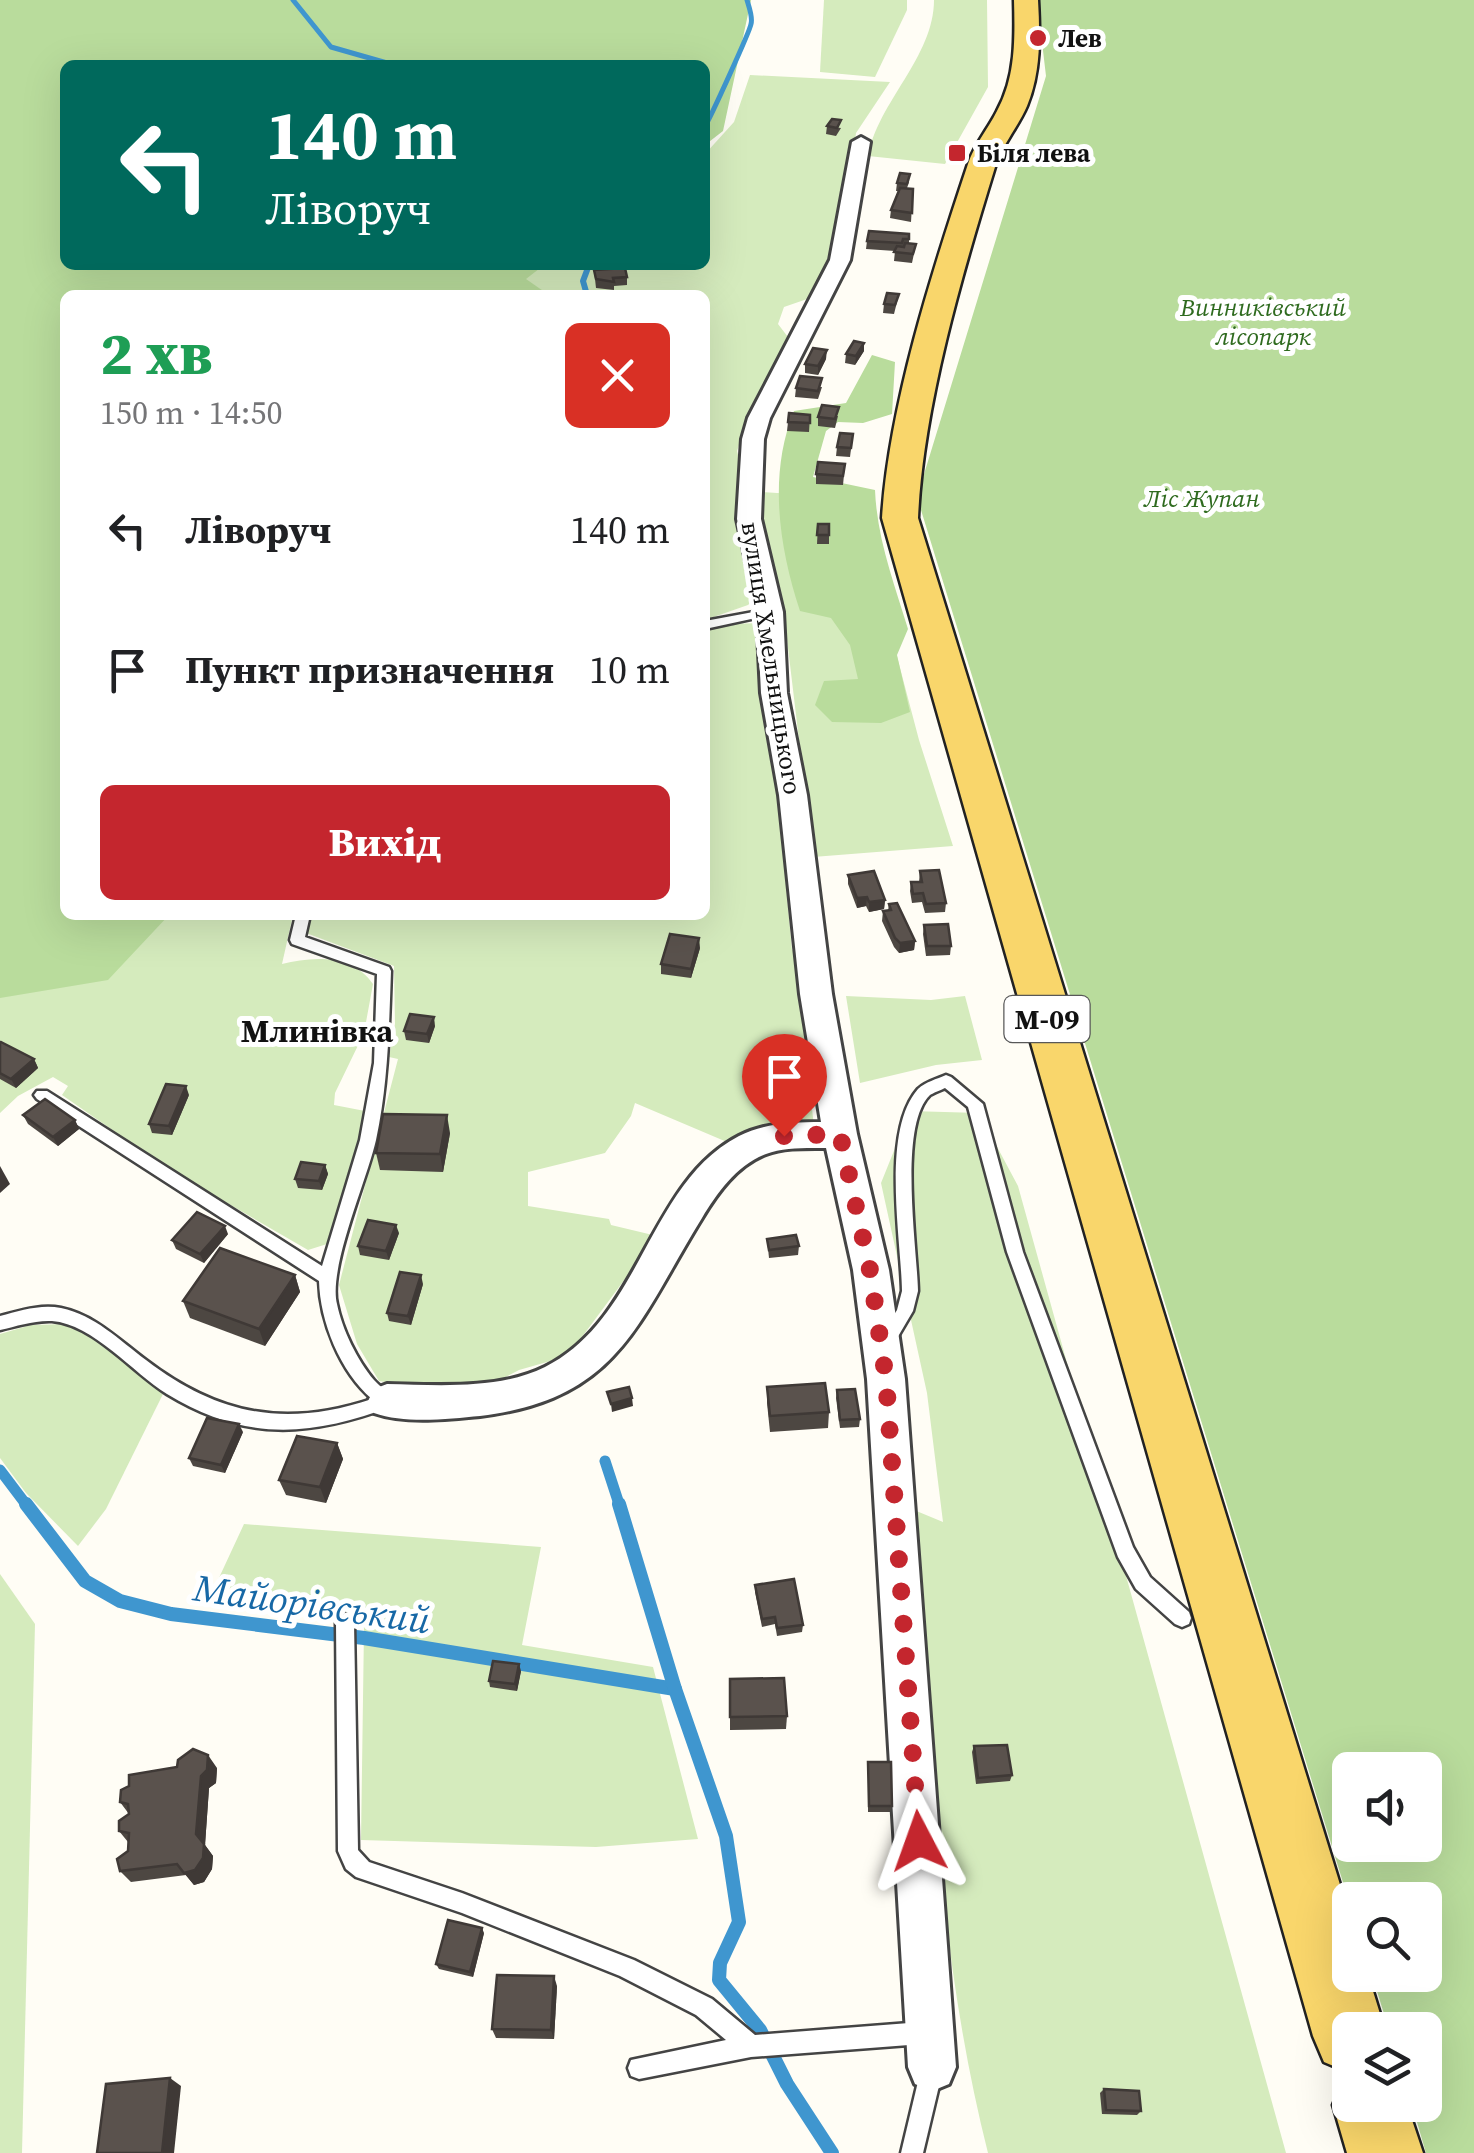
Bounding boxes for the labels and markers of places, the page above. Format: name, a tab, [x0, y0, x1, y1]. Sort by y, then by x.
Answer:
place label: Лев	[1058, 21, 1102, 55]
marker: Лев	[1027, 27, 1049, 49]
place label: Бiля лева	[977, 136, 1091, 170]
marker: Бiля лева	[946, 142, 968, 164]
pin	[742, 1034, 827, 1137]

